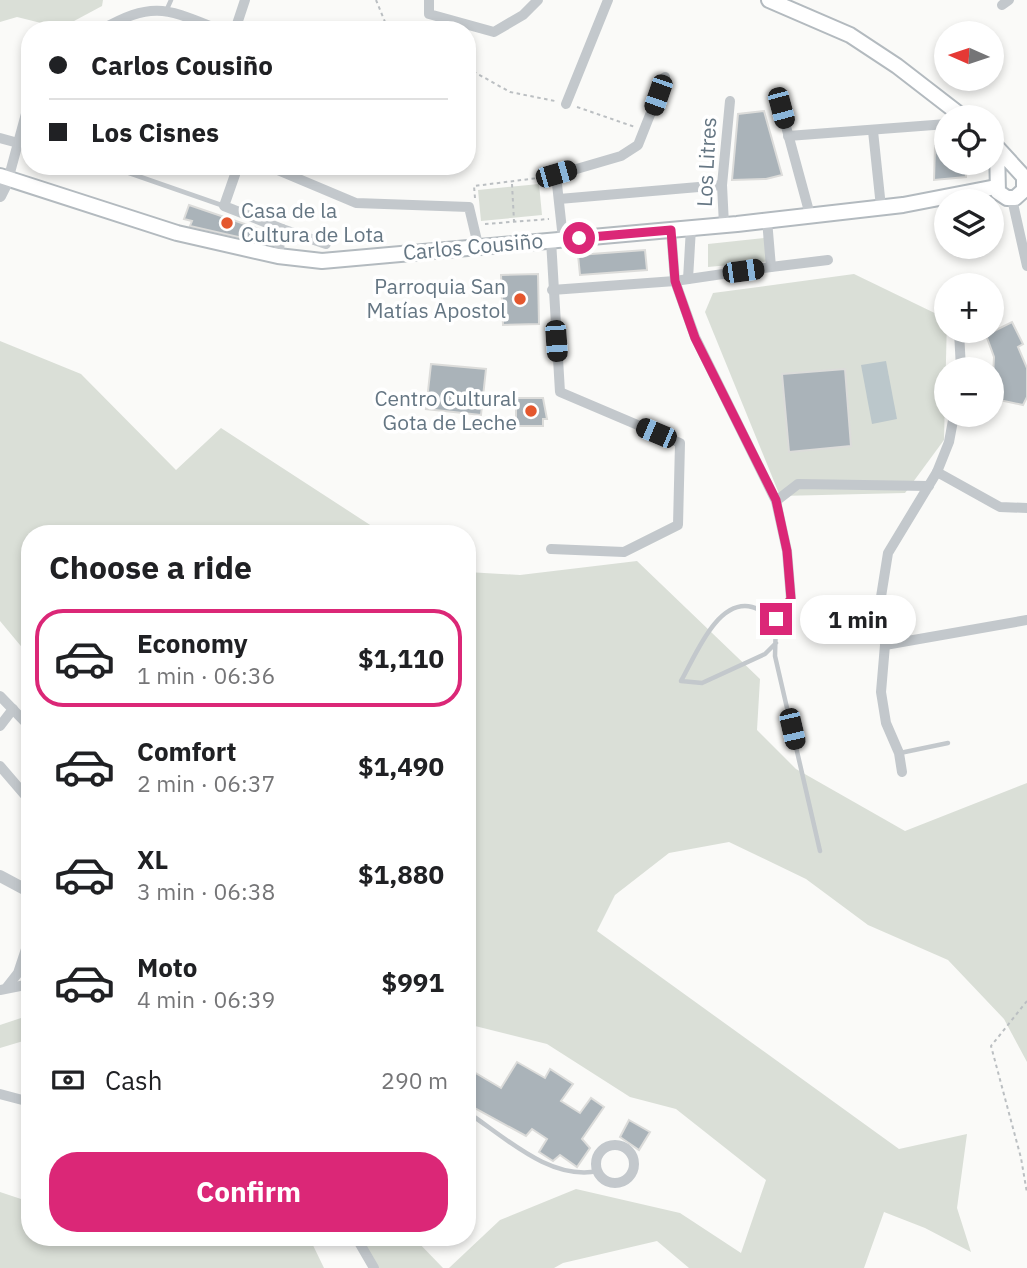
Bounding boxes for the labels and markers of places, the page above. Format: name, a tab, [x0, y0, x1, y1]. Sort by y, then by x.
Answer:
place label: Casa de la Cultura de Lota	[241, 196, 384, 248]
marker: Casa de la Cultura de Lota	[219, 215, 235, 231]
place label: Parroquia San Matías Apostol	[366, 272, 506, 324]
marker: Parroquia San Matías Apostol	[512, 291, 528, 307]
place label: Centro Cultural Gota de Leche	[374, 384, 517, 436]
marker: Centro Cultural Gota de Leche	[523, 403, 539, 419]

